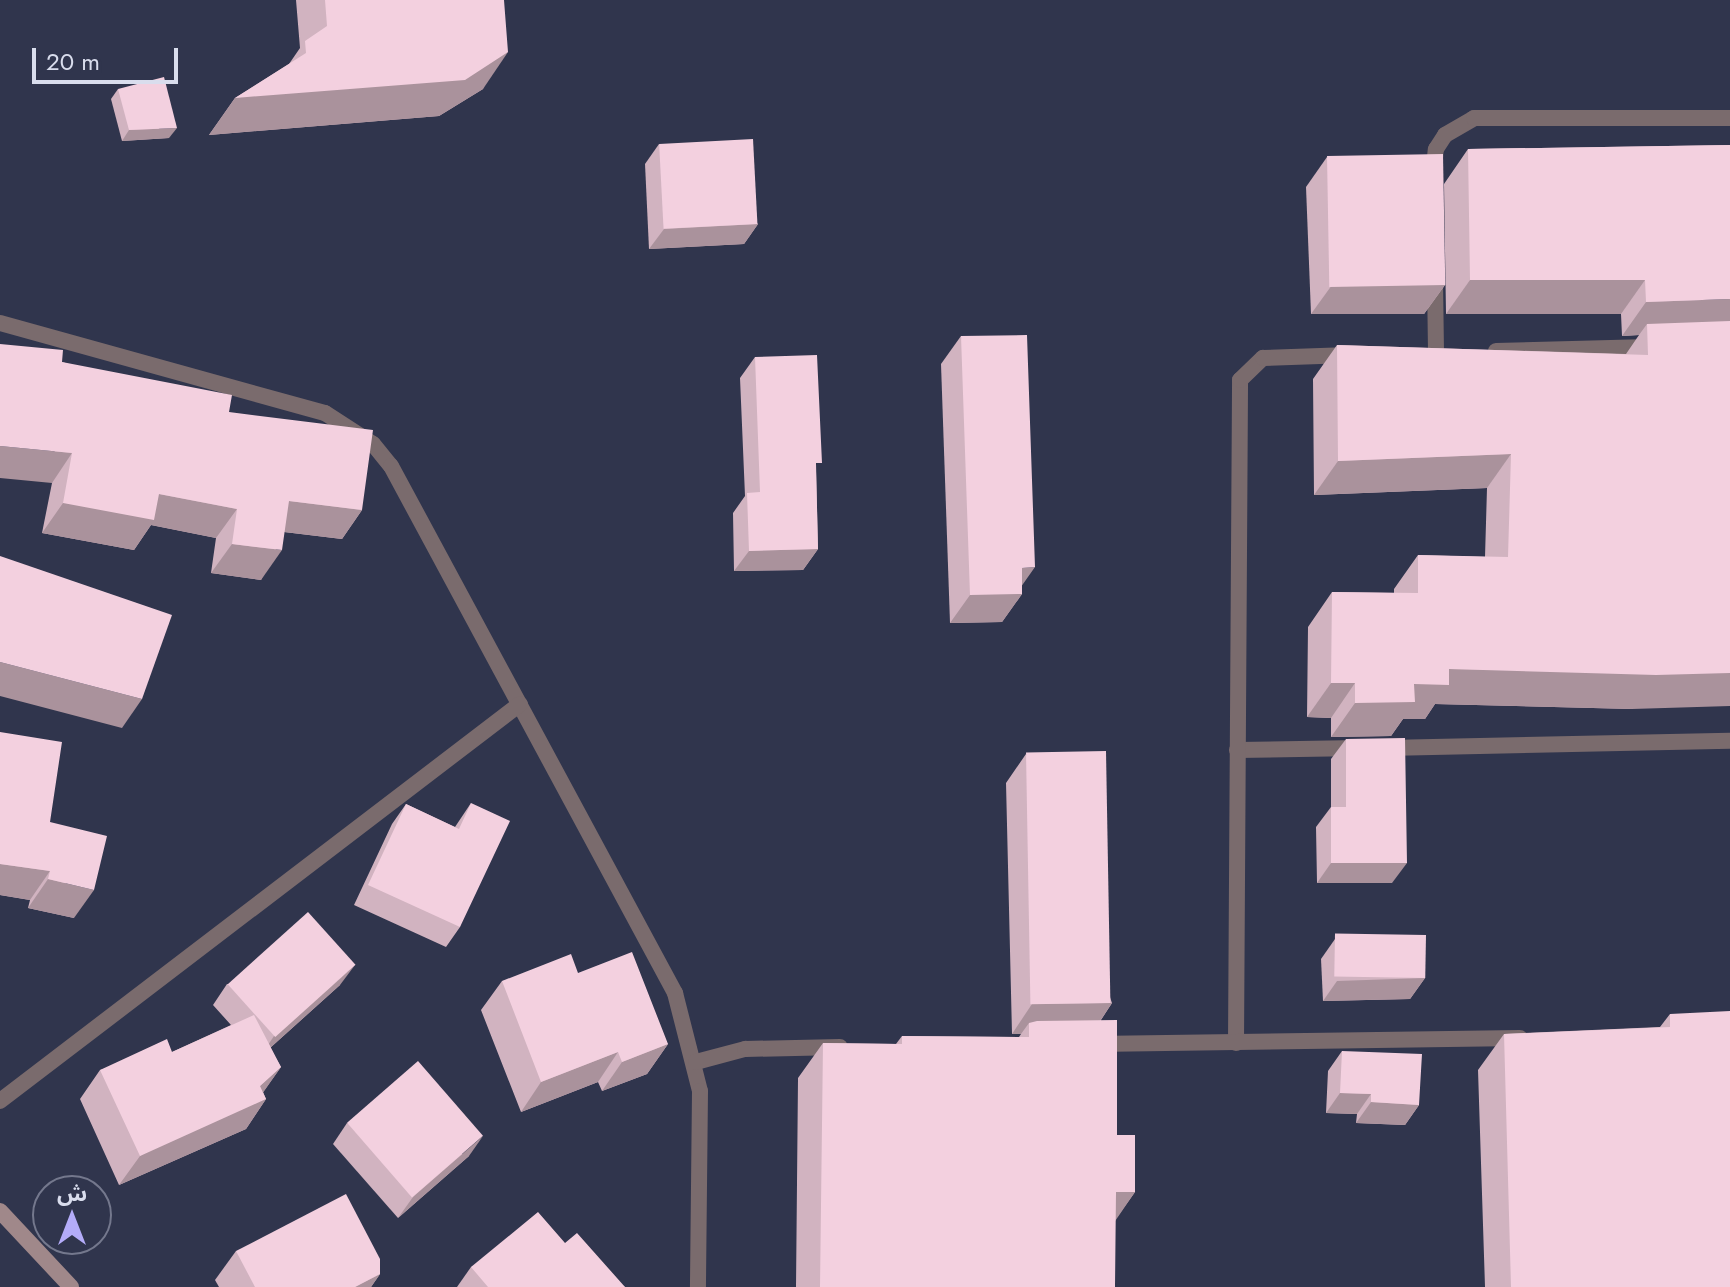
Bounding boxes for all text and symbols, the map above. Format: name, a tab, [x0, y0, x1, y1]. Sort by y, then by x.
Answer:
scale bar	[36, 32, 182, 82]
text: 20 m	[46, 44, 100, 79]
north arrow	[32, 1175, 112, 1255]
text: ش	[57, 1177, 87, 1209]

